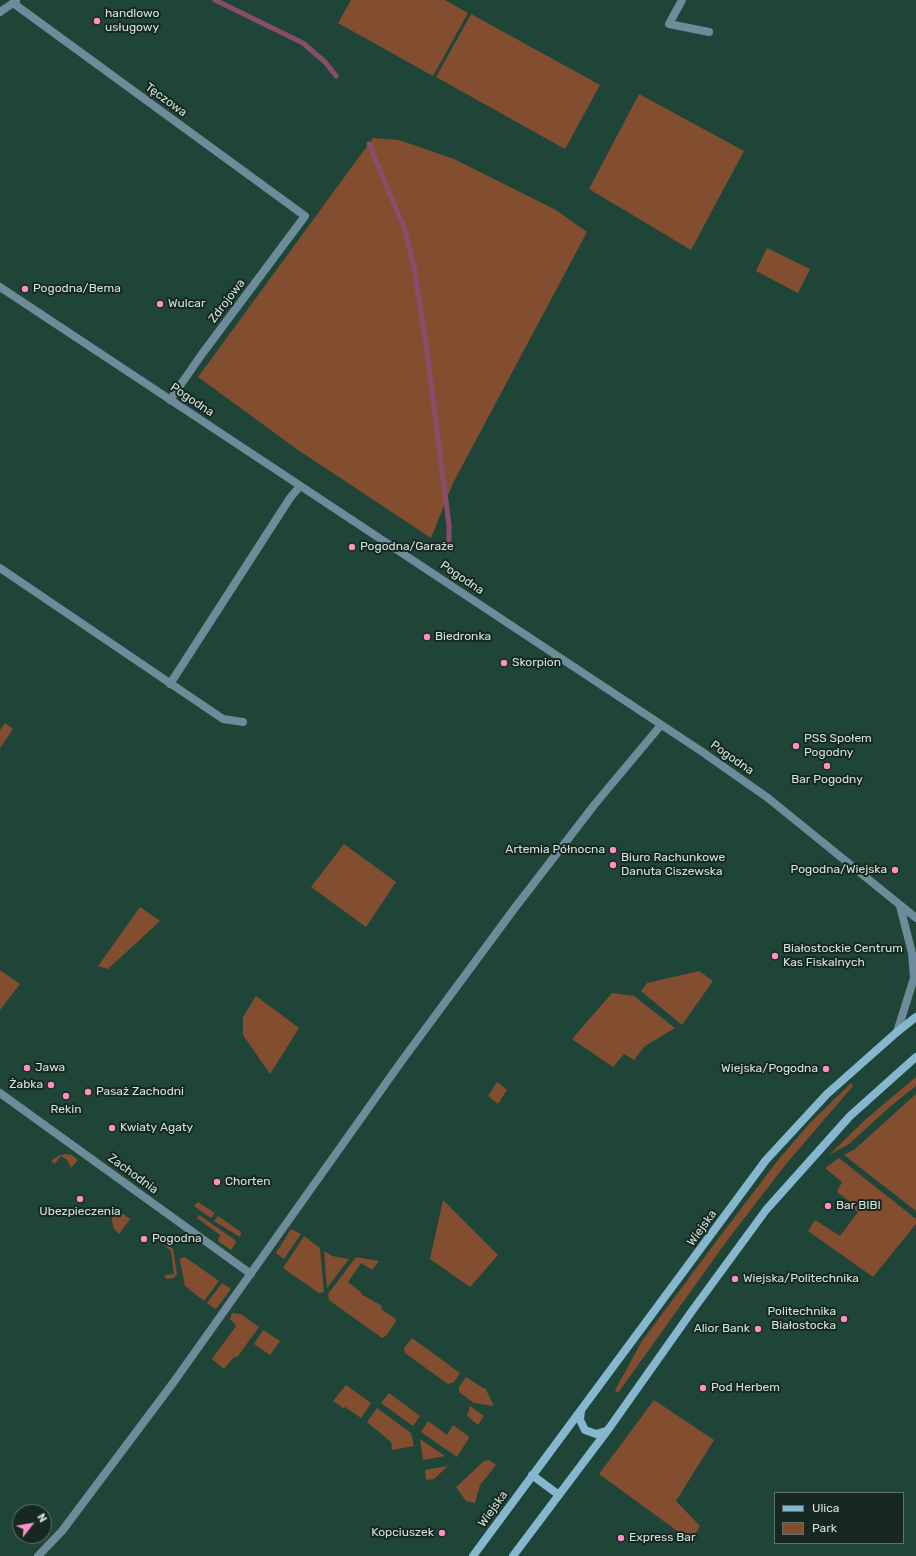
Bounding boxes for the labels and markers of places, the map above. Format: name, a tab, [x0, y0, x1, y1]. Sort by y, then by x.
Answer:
place label: handlowo usługowy	[105, 7, 159, 35]
marker: handlowo usługowy	[92, 16, 102, 26]
place label: Pogodna/Bema	[33, 282, 121, 296]
marker: Pogodna/Bema	[20, 284, 30, 294]
place label: Wulcar	[168, 297, 205, 311]
marker: Wulcar	[155, 299, 165, 309]
place label: Pogodna/Garaże	[360, 540, 454, 554]
marker: Pogodna/Garaże	[347, 542, 357, 552]
place label: Biedronka	[435, 630, 491, 644]
marker: Biedronka	[422, 632, 432, 642]
place label: Skorpion	[512, 656, 561, 670]
marker: Skorpion	[499, 658, 509, 668]
place label: PSS Społem Pogodny	[804, 732, 872, 760]
marker: PSS Społem Pogodny	[791, 741, 801, 751]
marker: Bar Pogodny	[822, 761, 832, 771]
place label: Bar Pogodny	[791, 773, 863, 787]
place label: Artemia Północna	[505, 843, 605, 857]
marker: Artemia Północna	[608, 845, 618, 855]
place label: Biuro Rachunkowe Danuta Ciszewska	[621, 851, 725, 879]
marker: Biuro Rachunkowe Danuta Ciszewska	[608, 860, 618, 870]
place label: Pogodna/Wiejska	[791, 863, 887, 877]
marker: Pogodna/Wiejska	[890, 865, 900, 875]
place label: Białostockie Centrum Kas Fiskalnych	[783, 942, 903, 970]
marker: Białostockie Centrum Kas Fiskalnych	[770, 951, 780, 961]
place label: Jawa	[35, 1061, 65, 1075]
place label: Wiejska/Pogodna	[721, 1062, 818, 1076]
marker: Jawa	[22, 1063, 32, 1073]
marker: Wiejska/Pogodna	[821, 1064, 831, 1074]
place label: Żabka	[9, 1078, 43, 1092]
marker: Żabka	[46, 1080, 56, 1090]
place label: Pasaż Zachodni	[96, 1085, 184, 1099]
marker: Pasaż Zachodni	[83, 1087, 93, 1097]
marker: Rekin	[61, 1091, 71, 1101]
place label: Rekin	[51, 1103, 81, 1117]
place label: Kwiaty Agaty	[120, 1121, 193, 1135]
marker: Kwiaty Agaty	[107, 1123, 117, 1133]
place label: Chorten	[225, 1175, 270, 1189]
marker: Chorten	[212, 1177, 222, 1187]
marker: Ubezpieczenia	[75, 1194, 85, 1204]
place label: Bar BIBI	[836, 1199, 881, 1213]
marker: Bar BIBI	[823, 1201, 833, 1211]
place label: Ubezpieczenia	[39, 1205, 121, 1219]
place label: Pogodna	[152, 1232, 202, 1246]
marker: Pogodna	[139, 1234, 149, 1244]
place label: Wiejska/Politechnika	[743, 1272, 859, 1286]
marker: Wiejska/Politechnika	[730, 1274, 740, 1284]
place label: Politechnika Białostocka	[767, 1305, 836, 1333]
marker: Politechnika Białostocka	[839, 1314, 849, 1324]
place label: Alior Bank	[694, 1322, 750, 1336]
marker: Alior Bank	[753, 1324, 763, 1334]
place label: Pod Herbem	[711, 1381, 780, 1395]
marker: Pod Herbem	[698, 1383, 708, 1393]
place label: Kopciuszek	[371, 1526, 434, 1540]
marker: Kopciuszek	[437, 1528, 447, 1538]
place label: Express Bar	[629, 1531, 695, 1545]
marker: Express Bar	[616, 1533, 626, 1543]

